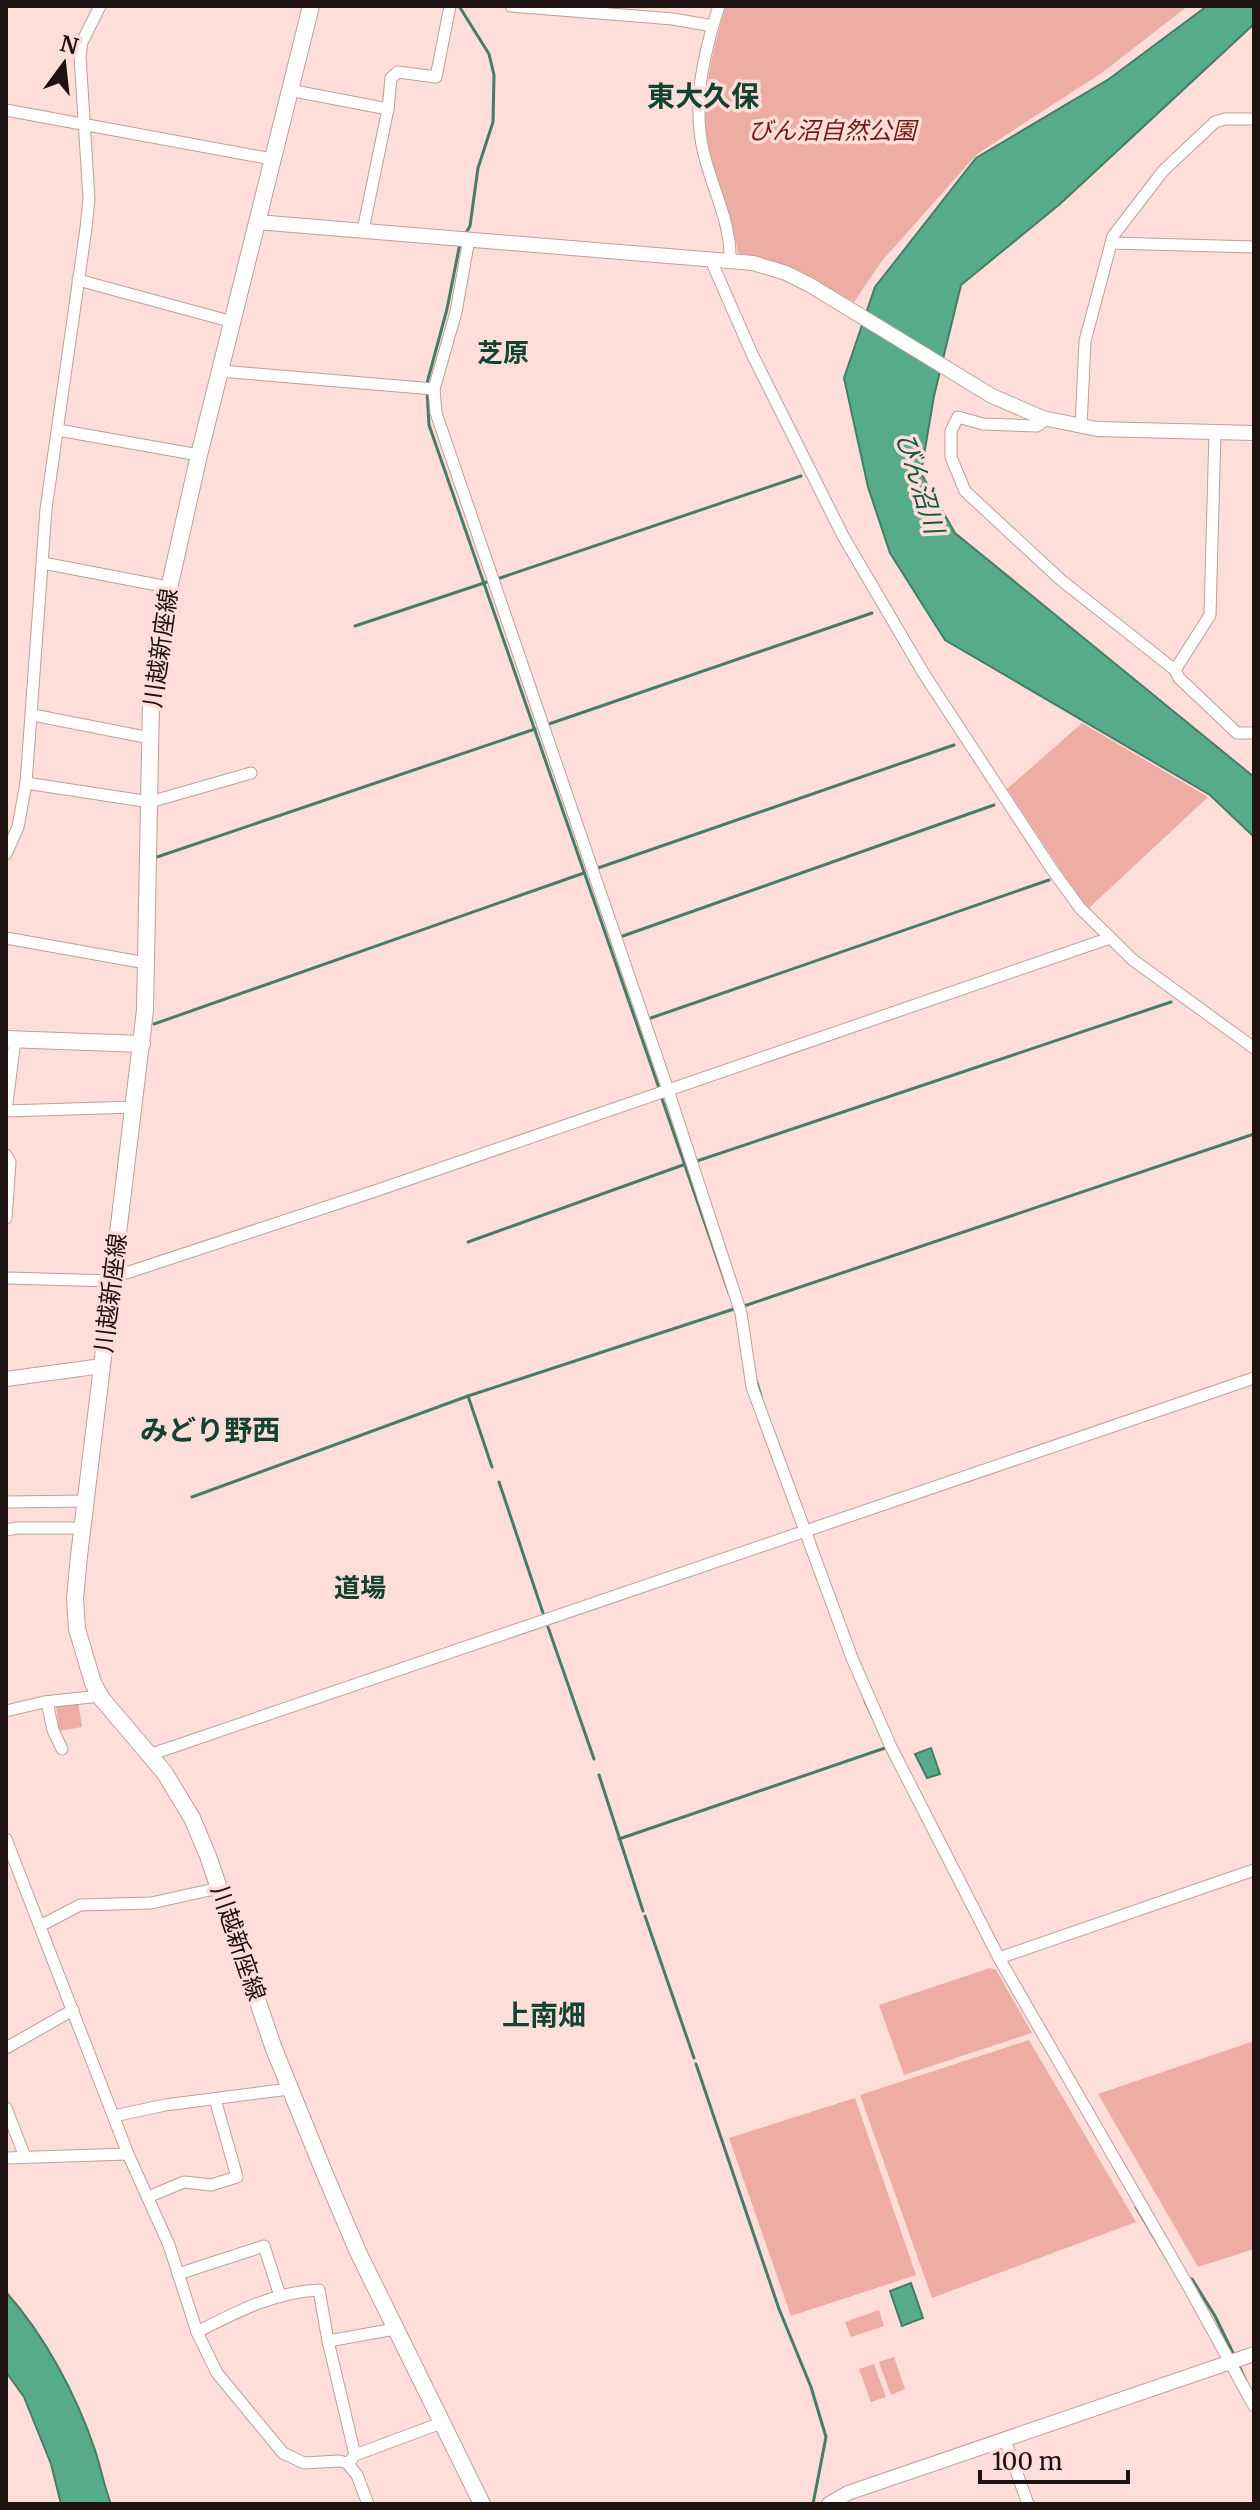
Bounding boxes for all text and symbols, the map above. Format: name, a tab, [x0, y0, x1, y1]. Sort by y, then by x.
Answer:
north arrow	[24, 24, 104, 104]
text: N	[57, 29, 82, 61]
district label: 東大久保	[647, 78, 760, 114]
park label: びん沼自然公園	[748, 115, 919, 146]
district label: 芝原	[477, 336, 529, 369]
water label: びん沼川	[889, 428, 952, 540]
street label: 川越新座線	[137, 586, 184, 710]
street label: 川越新座線	[88, 1231, 133, 1354]
district label: みどり野西	[140, 1412, 280, 1448]
district label: 道場	[334, 1571, 386, 1604]
street label: 川越新座線	[204, 1881, 273, 2005]
district label: 上南畑	[502, 1997, 586, 2033]
scale bar	[980, 2434, 1128, 2484]
text: 100 m	[992, 2446, 1063, 2477]

